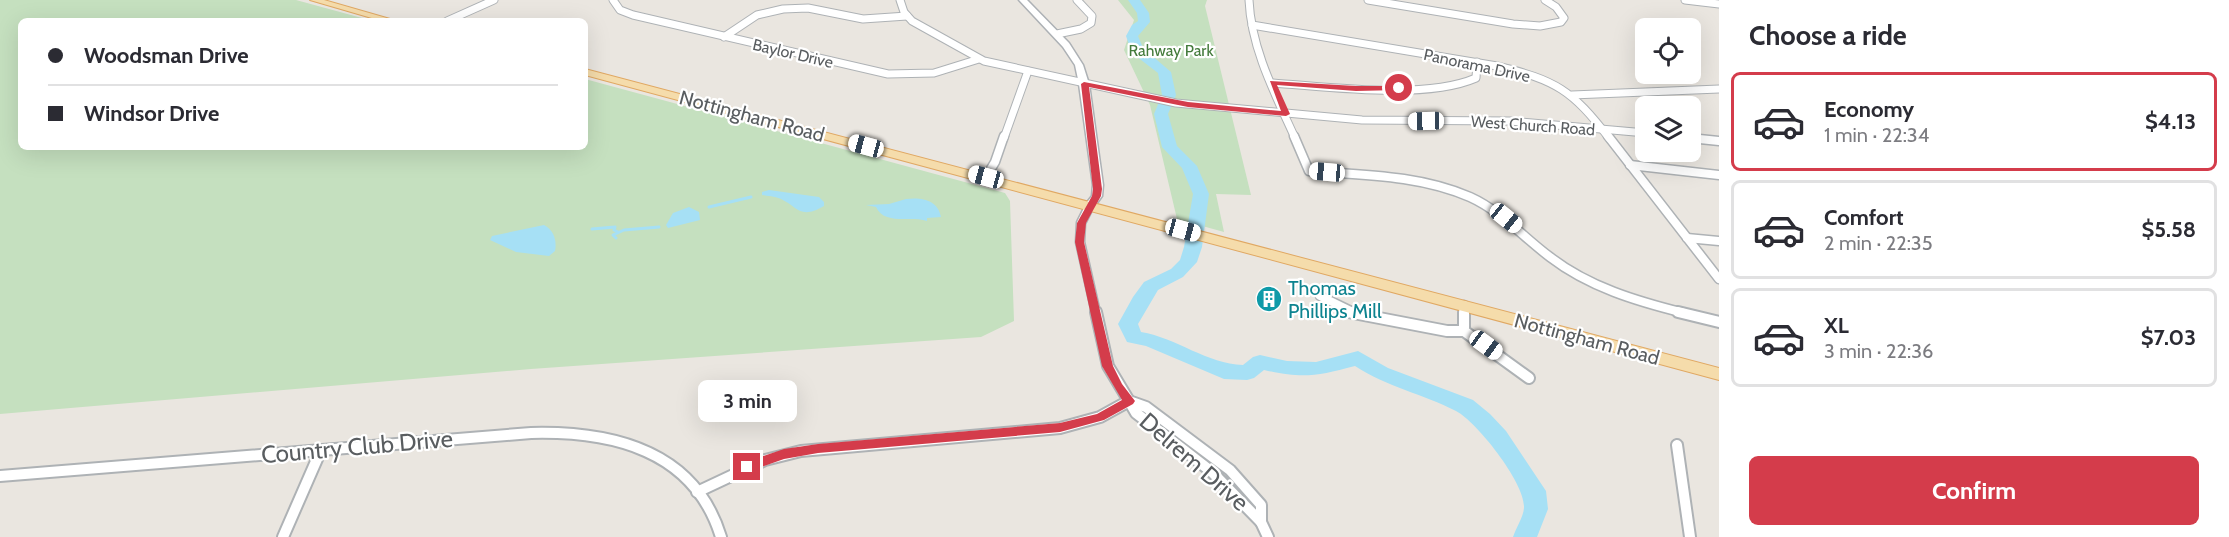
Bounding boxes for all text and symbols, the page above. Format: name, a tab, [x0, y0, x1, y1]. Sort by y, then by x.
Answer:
map controls	[1635, 18, 1701, 162]
button: locate	[1635, 18, 1701, 84]
text: Choose a ride	[1749, 19, 1907, 52]
street label: Baylor Drive	[751, 35, 835, 72]
park label: Rahway Park	[1128, 41, 1214, 60]
text: Woodsman Drive	[84, 42, 249, 69]
street label: Panorama Drive	[1422, 45, 1532, 86]
route start	[1385, 74, 1412, 101]
street label: Nottingham Road	[677, 85, 827, 147]
icon: car	[1752, 95, 1806, 149]
button: layers	[1635, 96, 1701, 162]
text: Economy	[1824, 96, 1914, 123]
text: Windsor Drive	[84, 100, 219, 127]
text: $4.13	[2145, 108, 2196, 135]
car	[1408, 112, 1444, 130]
street label: West Church Road	[1470, 112, 1596, 139]
text: 1 min · 22:34	[1824, 123, 1929, 147]
car	[846, 133, 886, 159]
car	[1308, 161, 1346, 183]
car	[966, 164, 1006, 190]
car	[1486, 200, 1526, 236]
icon: car	[1752, 203, 1806, 257]
text: Comfort	[1824, 204, 1903, 231]
text: $5.58	[2141, 216, 2196, 243]
car	[1163, 217, 1203, 243]
text: 2 min · 22:35	[1824, 231, 1932, 255]
place label: Thomas Phillips Mill	[1288, 276, 1382, 323]
building icon: Thomas Phillips Mill	[1254, 284, 1284, 314]
street label: Nottingham Road	[1512, 308, 1662, 370]
icon: car	[1752, 311, 1806, 365]
text: XL	[1824, 312, 1849, 339]
text: $7.03	[2141, 324, 2196, 351]
car	[1466, 327, 1506, 363]
text: 3 min · 22:36	[1824, 339, 1933, 363]
callout: 3 min	[698, 380, 796, 422]
text: 3 min	[723, 389, 772, 413]
street label: Delrem Drive	[1134, 406, 1255, 517]
street label: Country Club Drive	[260, 424, 454, 469]
route end	[733, 453, 760, 480]
button: Confirm	[1749, 456, 2199, 525]

